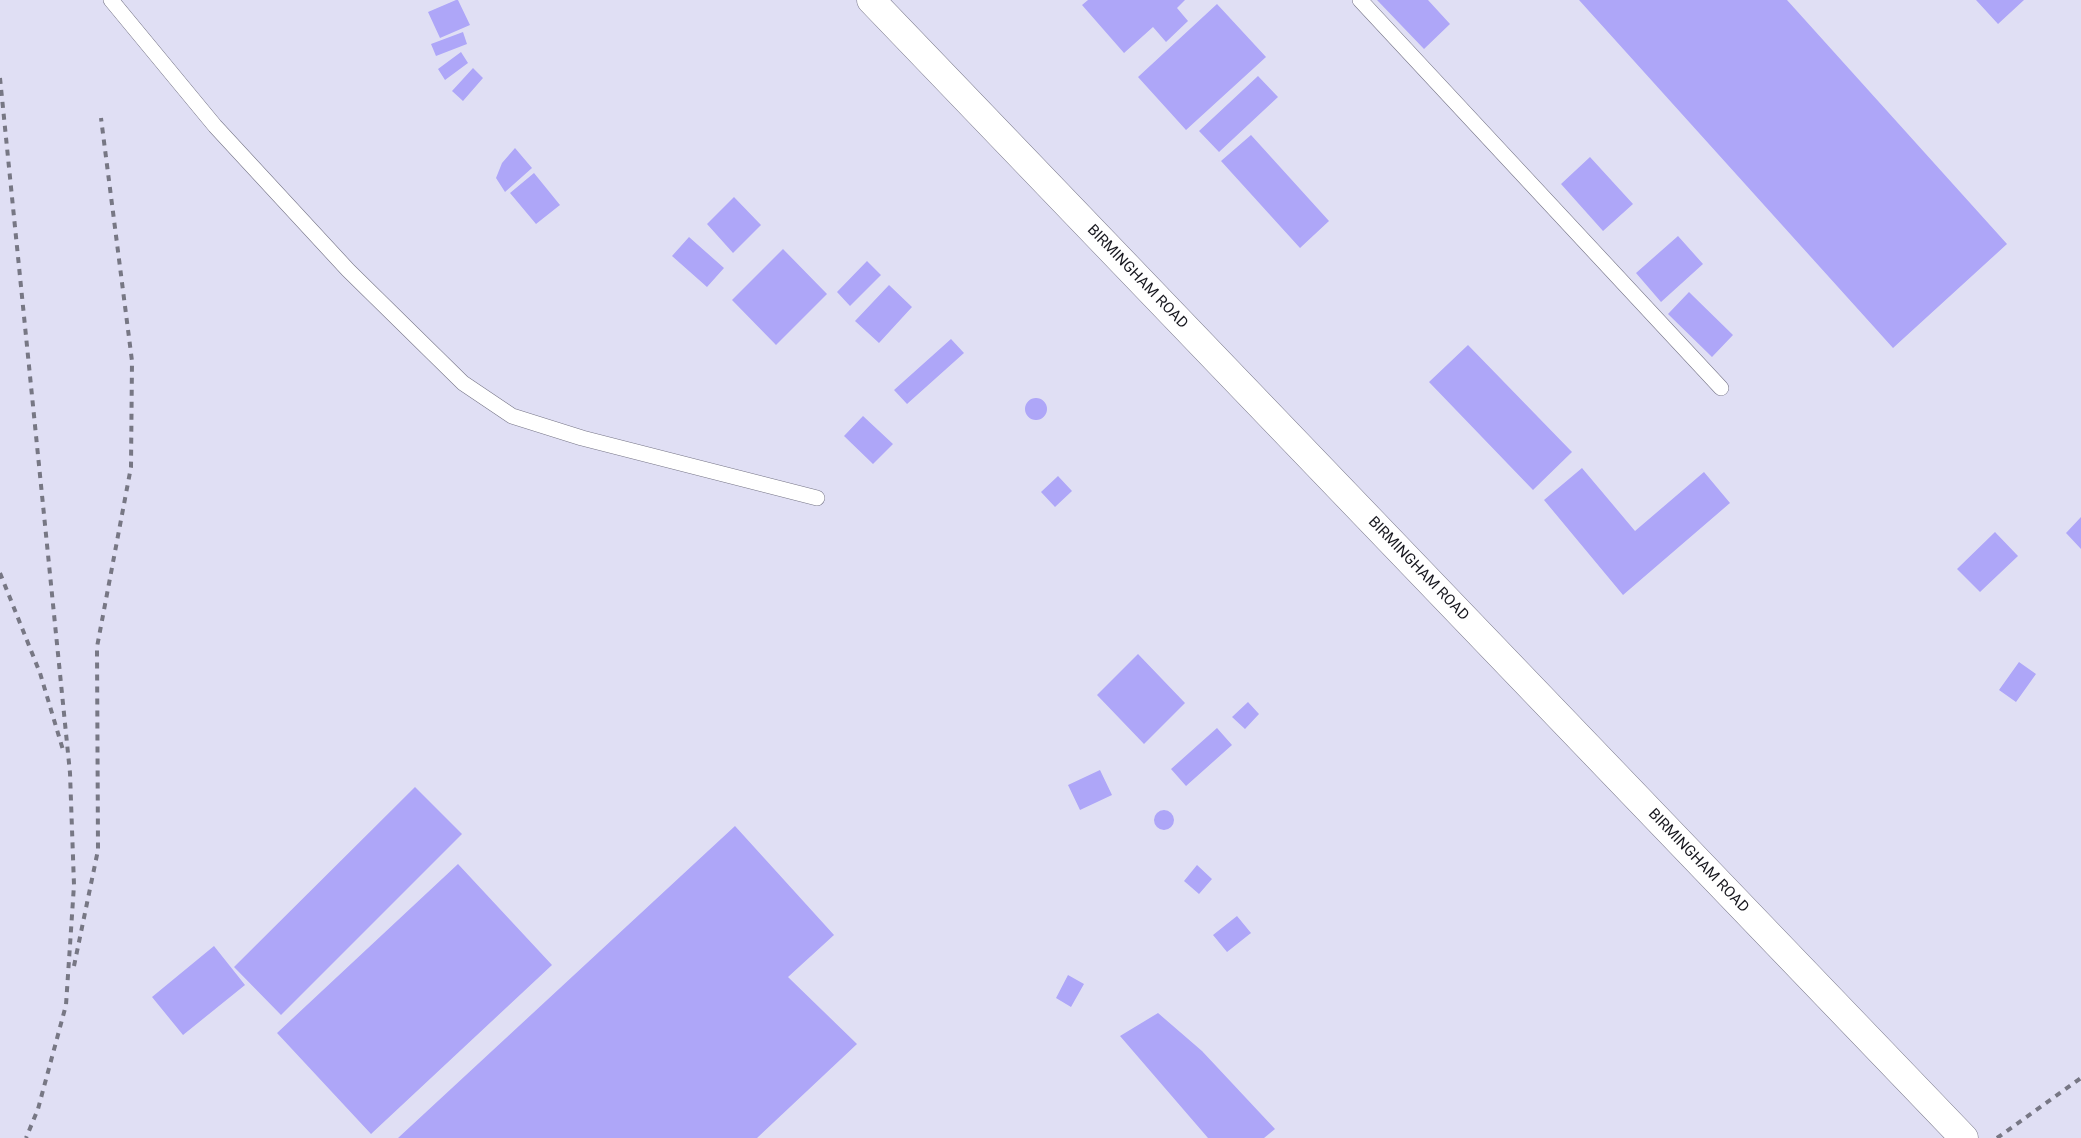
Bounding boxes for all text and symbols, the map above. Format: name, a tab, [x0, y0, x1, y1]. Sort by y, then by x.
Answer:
street label: BIRMINGHAM ROAD	[1083, 221, 1191, 333]
street label: BIRMINGHAM ROAD	[1364, 513, 1472, 625]
street label: BIRMINGHAM ROAD	[1644, 805, 1752, 917]

